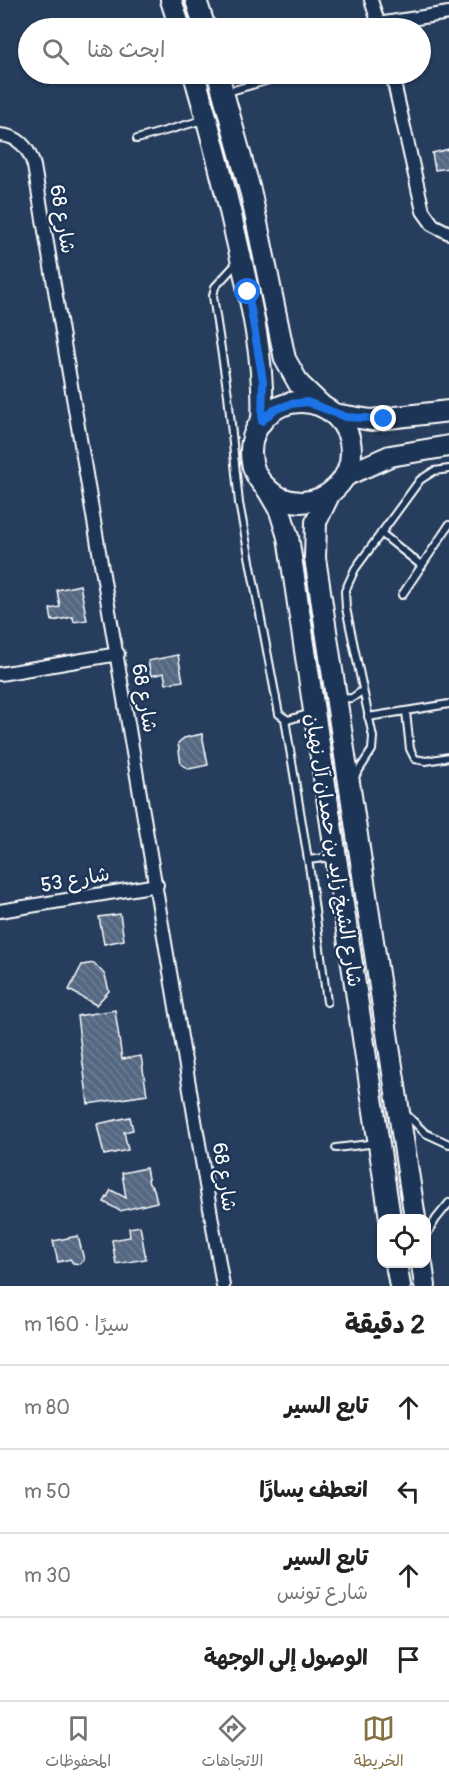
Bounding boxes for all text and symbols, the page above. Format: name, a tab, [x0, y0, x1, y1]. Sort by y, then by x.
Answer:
search box	[18, 18, 431, 84]
icon: search	[39, 35, 72, 68]
text: ابحث هنا	[87, 36, 165, 64]
street label: شارع 68	[43, 183, 81, 256]
route start	[234, 278, 260, 304]
route end	[370, 405, 396, 431]
street label: شارع 68	[125, 662, 163, 735]
street label: شارع الشيخ زايد بن حمدان آل نهيان	[299, 711, 367, 989]
street label: شارع 53	[39, 861, 112, 899]
street label: شارع 68	[206, 1141, 242, 1213]
map controls	[377, 1214, 431, 1268]
button: locate	[377, 1214, 431, 1268]
text: 2 دقيقة	[345, 1309, 425, 1341]
text: سيرًا · 160 m	[24, 1312, 129, 1337]
icon: ahead	[392, 1391, 425, 1424]
text: تابع السير	[285, 1392, 368, 1420]
text: 80 m	[24, 1395, 70, 1420]
icon: left	[392, 1475, 425, 1508]
text: انعطف يسارًا	[259, 1476, 368, 1504]
text: 50 m	[24, 1479, 71, 1504]
text: تابع السير	[285, 1544, 368, 1572]
icon: ahead	[392, 1559, 425, 1592]
text: 30 m	[24, 1563, 71, 1588]
text: شارع تونس	[277, 1580, 368, 1605]
icon: arrive	[392, 1643, 425, 1676]
text: الوصول إلى الوجهة	[204, 1644, 368, 1672]
tab: المحفوظات	[45, 1712, 111, 1775]
tab: الاتجاهات	[202, 1712, 263, 1775]
tab: الخريطة	[354, 1712, 404, 1775]

